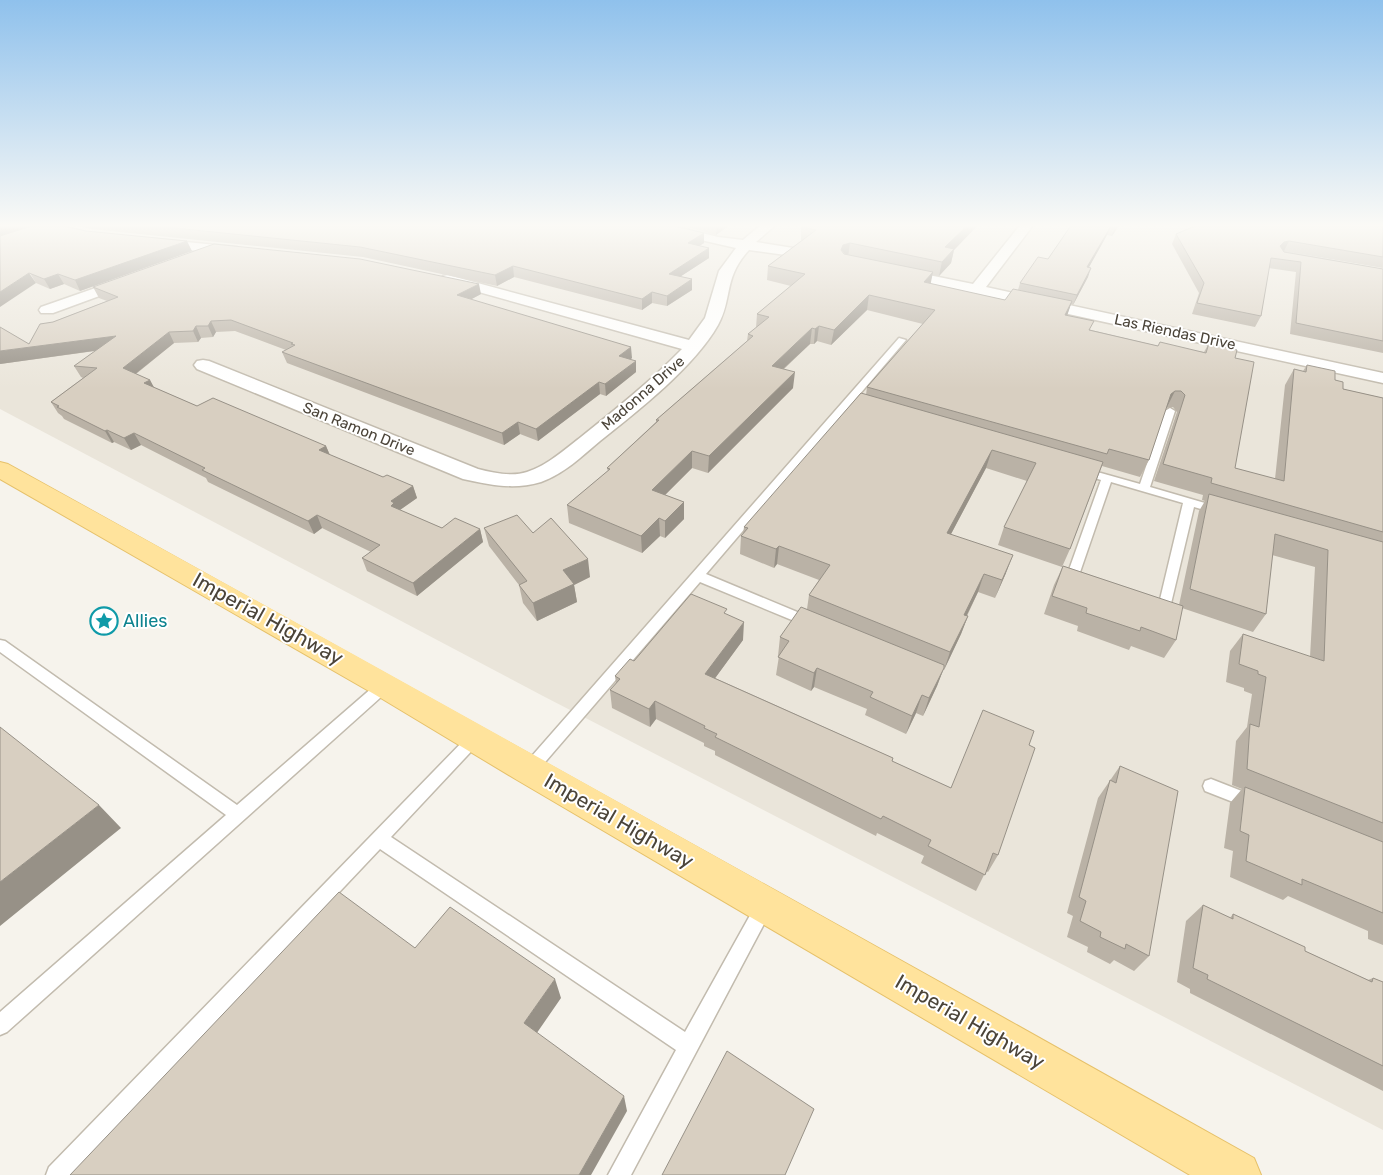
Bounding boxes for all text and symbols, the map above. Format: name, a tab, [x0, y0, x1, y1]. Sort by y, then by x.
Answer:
street label: Las Riendas Drive	[1113, 310, 1237, 354]
street label: Madonna Drive	[598, 352, 688, 434]
street label: San Ramon Drive	[300, 398, 418, 460]
street label: Imperial Highway	[189, 567, 348, 670]
place icon: Allies	[89, 606, 119, 636]
place label: Allies	[123, 610, 167, 632]
street label: Imperial Highway	[540, 768, 699, 874]
street label: Imperial Highway	[891, 969, 1050, 1075]

